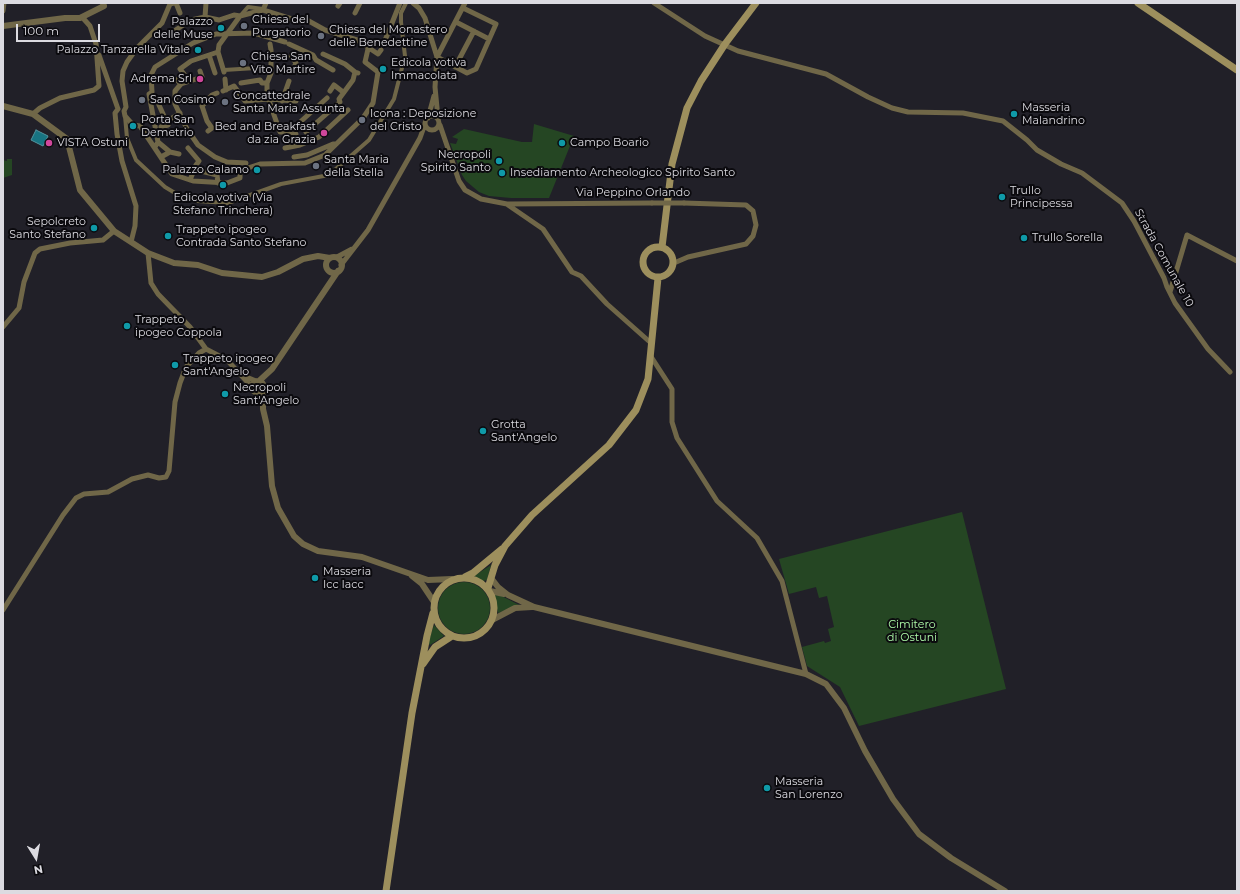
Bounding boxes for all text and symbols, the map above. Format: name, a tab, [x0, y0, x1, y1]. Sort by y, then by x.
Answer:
place label: Chiesa del Purgatorio	[252, 13, 311, 39]
place label: Palazzo delle Muse	[154, 15, 213, 41]
scale bar	[18, 16, 102, 42]
marker: Chiesa del Purgatorio	[239, 21, 249, 31]
text: 100 m	[23, 23, 59, 38]
marker: Palazzo delle Muse	[216, 23, 226, 33]
place label: Chiesa del Monastero delle Benedettine	[329, 23, 447, 49]
marker: Chiesa del Monastero delle Benedettine	[316, 31, 326, 41]
place label: Palazzo Tanzarella Vitale	[56, 43, 190, 57]
marker: Palazzo Tanzarella Vitale	[193, 45, 203, 55]
place label: Chiesa San Vito Martire	[251, 50, 315, 76]
place label: Edicola votiva Immacolata	[391, 56, 466, 82]
marker: Chiesa San Vito Martire	[238, 58, 248, 68]
marker: Edicola votiva Immacolata	[378, 64, 388, 74]
place label: Adrema Srl	[131, 72, 192, 86]
marker: Adrema Srl	[195, 74, 205, 84]
place label: Concattedrale Santa Maria Assunta	[233, 89, 345, 115]
place label: San Cosimo	[150, 93, 215, 107]
marker: San Cosimo	[137, 95, 147, 105]
marker: Concattedrale Santa Maria Assunta	[220, 97, 230, 107]
place label: Masseria Malandrino	[1022, 101, 1085, 127]
place label: Icona : Deposizione del Cristo	[370, 107, 476, 133]
marker: Masseria Malandrino	[1009, 109, 1019, 119]
place label: Porta San Demetrio	[141, 113, 195, 139]
marker: Icona : Deposizione del Cristo	[357, 115, 367, 125]
place label: Bed and Breakfast da zia Grazia	[214, 120, 316, 146]
marker: Porta San Demetrio	[128, 121, 138, 131]
marker: Bed and Breakfast da zia Grazia	[319, 128, 329, 138]
place label: VISTA Ostuni	[57, 136, 128, 150]
place label: Campo Boario	[570, 136, 649, 150]
marker: VISTA Ostuni	[44, 138, 54, 148]
marker: Campo Boario	[557, 138, 567, 148]
place label: Necropoli Spirito Santo	[421, 148, 491, 174]
place label: Santa Maria della Stella	[324, 153, 389, 179]
marker: Necropoli Spirito Santo	[494, 156, 504, 166]
marker: Santa Maria della Stella	[311, 161, 321, 171]
place label: Palazzo Calamo	[162, 163, 249, 177]
marker: Palazzo Calamo	[252, 165, 262, 175]
place label: Insediamento Archeologico Spirito Santo	[510, 166, 735, 180]
marker: Insediamento Archeologico Spirito Santo	[497, 168, 507, 178]
marker: Edicola votiva (Via Stefano Trinchera)	[218, 180, 228, 190]
place label: Trullo Principessa	[1010, 184, 1073, 210]
street label: Via Peppino Orlando	[576, 186, 690, 200]
place label: Edicola votiva (Via Stefano Trinchera)	[173, 191, 273, 217]
marker: Trullo Principessa	[997, 192, 1007, 202]
street label: Strada Comunale 10	[1132, 207, 1196, 309]
place label: Sepolcreto Santo Stefano	[9, 215, 86, 241]
marker: Sepolcreto Santo Stefano	[89, 223, 99, 233]
place label: Trappeto ipogeo Contrada Santo Stefano	[176, 223, 306, 249]
marker: Trappeto ipogeo Contrada Santo Stefano	[163, 231, 173, 241]
place label: Trullo Sorella	[1032, 231, 1103, 245]
marker: Trullo Sorella	[1019, 233, 1029, 243]
place label: Trappeto ipogeo Coppola	[135, 313, 222, 339]
marker: Trappeto ipogeo Coppola	[122, 321, 132, 331]
place label: Trappeto ipogeo Sant'Angelo	[183, 352, 274, 378]
marker: Trappeto ipogeo Sant'Angelo	[170, 360, 180, 370]
place label: Necropoli Sant'Angelo	[233, 381, 299, 407]
marker: Necropoli Sant'Angelo	[220, 389, 230, 399]
place label: Grotta Sant'Angelo	[491, 418, 557, 444]
marker: Grotta Sant'Angelo	[478, 426, 488, 436]
place label: Masseria Icc Iacc	[323, 565, 371, 591]
marker: Masseria Icc Iacc	[310, 573, 320, 583]
park label: Cimitero di Ostuni	[887, 618, 937, 644]
place label: Masseria San Lorenzo	[775, 775, 843, 801]
marker: Masseria San Lorenzo	[762, 783, 772, 793]
north arrow	[16, 838, 56, 878]
text: N	[33, 862, 44, 877]

